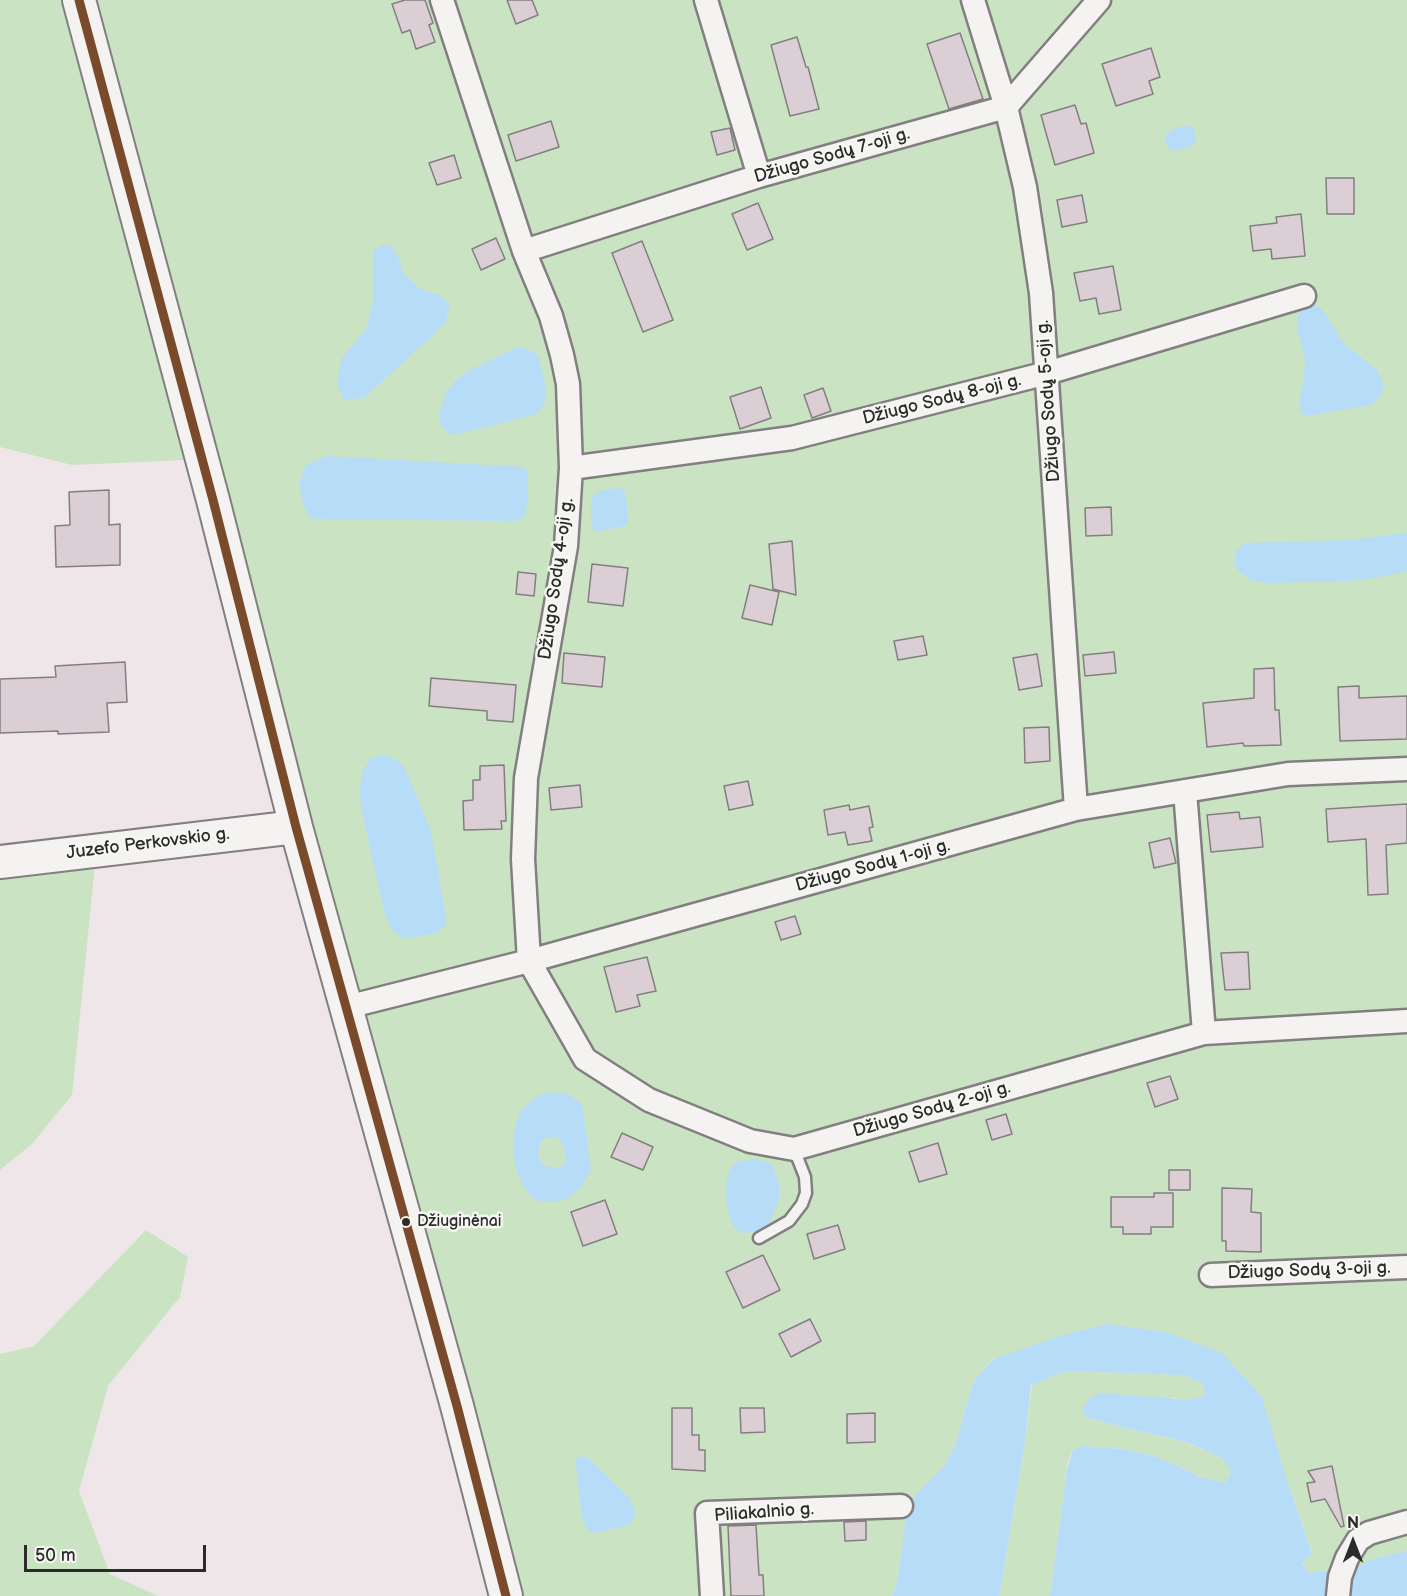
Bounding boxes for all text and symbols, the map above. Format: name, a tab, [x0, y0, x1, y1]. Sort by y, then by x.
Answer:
street label: Džiugo Sodų 7-oji g.	[752, 123, 912, 189]
street label: Džiugo Sodų 5-oji g.	[1033, 319, 1065, 483]
street label: Džiugo Sodų 8-oji g.	[861, 370, 1023, 430]
street label: Džiugo Sodų 4-oji g.	[535, 497, 579, 661]
street label: Juzefo Perkovskio g.	[65, 823, 231, 865]
street label: Džiugo Sodų 1-oji g.	[793, 835, 953, 897]
street label: Džiugo Sodų 2-oji g.	[851, 1077, 1013, 1143]
place label: Džiuginėnai	[417, 1212, 502, 1232]
marker: Džiuginėnai	[400, 1216, 412, 1228]
street label: Džiugo Sodų 3-oji g.	[1227, 1257, 1391, 1285]
street label: Piliakalnio g.	[713, 1499, 815, 1527]
north arrow	[1323, 1512, 1383, 1572]
text: N	[1347, 1514, 1359, 1533]
scale bar	[27, 1533, 208, 1571]
text: 50 m	[35, 1545, 76, 1566]

